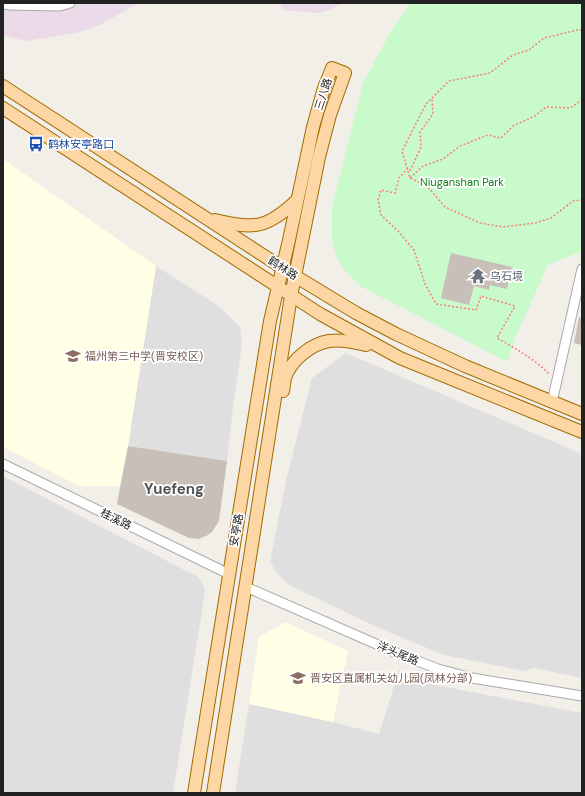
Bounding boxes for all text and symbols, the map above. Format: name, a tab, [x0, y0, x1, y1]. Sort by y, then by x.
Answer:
street label: 三八路	[311, 76, 335, 112]
bus stop icon: 鹤林安亭路口	[27, 135, 45, 153]
place label: 鹤林安亭路口	[48, 137, 114, 151]
park label: Niuganshan Park	[420, 175, 504, 189]
street label: 鹤林路	[265, 253, 301, 283]
temple icon: 乌石境	[469, 267, 487, 285]
place label: 乌石境	[490, 269, 523, 283]
school or university icon: 福州第三中学(晋安校区)	[64, 347, 82, 365]
place label: 福州第三中学(晋安校区)	[85, 349, 203, 363]
district label: Yuefeng	[144, 479, 204, 499]
street label: 桂溪路	[98, 505, 134, 533]
street label: 安亭路	[226, 513, 246, 547]
street label: 洋头尾路	[375, 638, 421, 668]
school or university icon: 晋安区直属机关幼儿园(凤林分部)	[289, 669, 307, 687]
place label: 晋安区直属机关幼儿园(凤林分部)	[310, 671, 472, 685]

